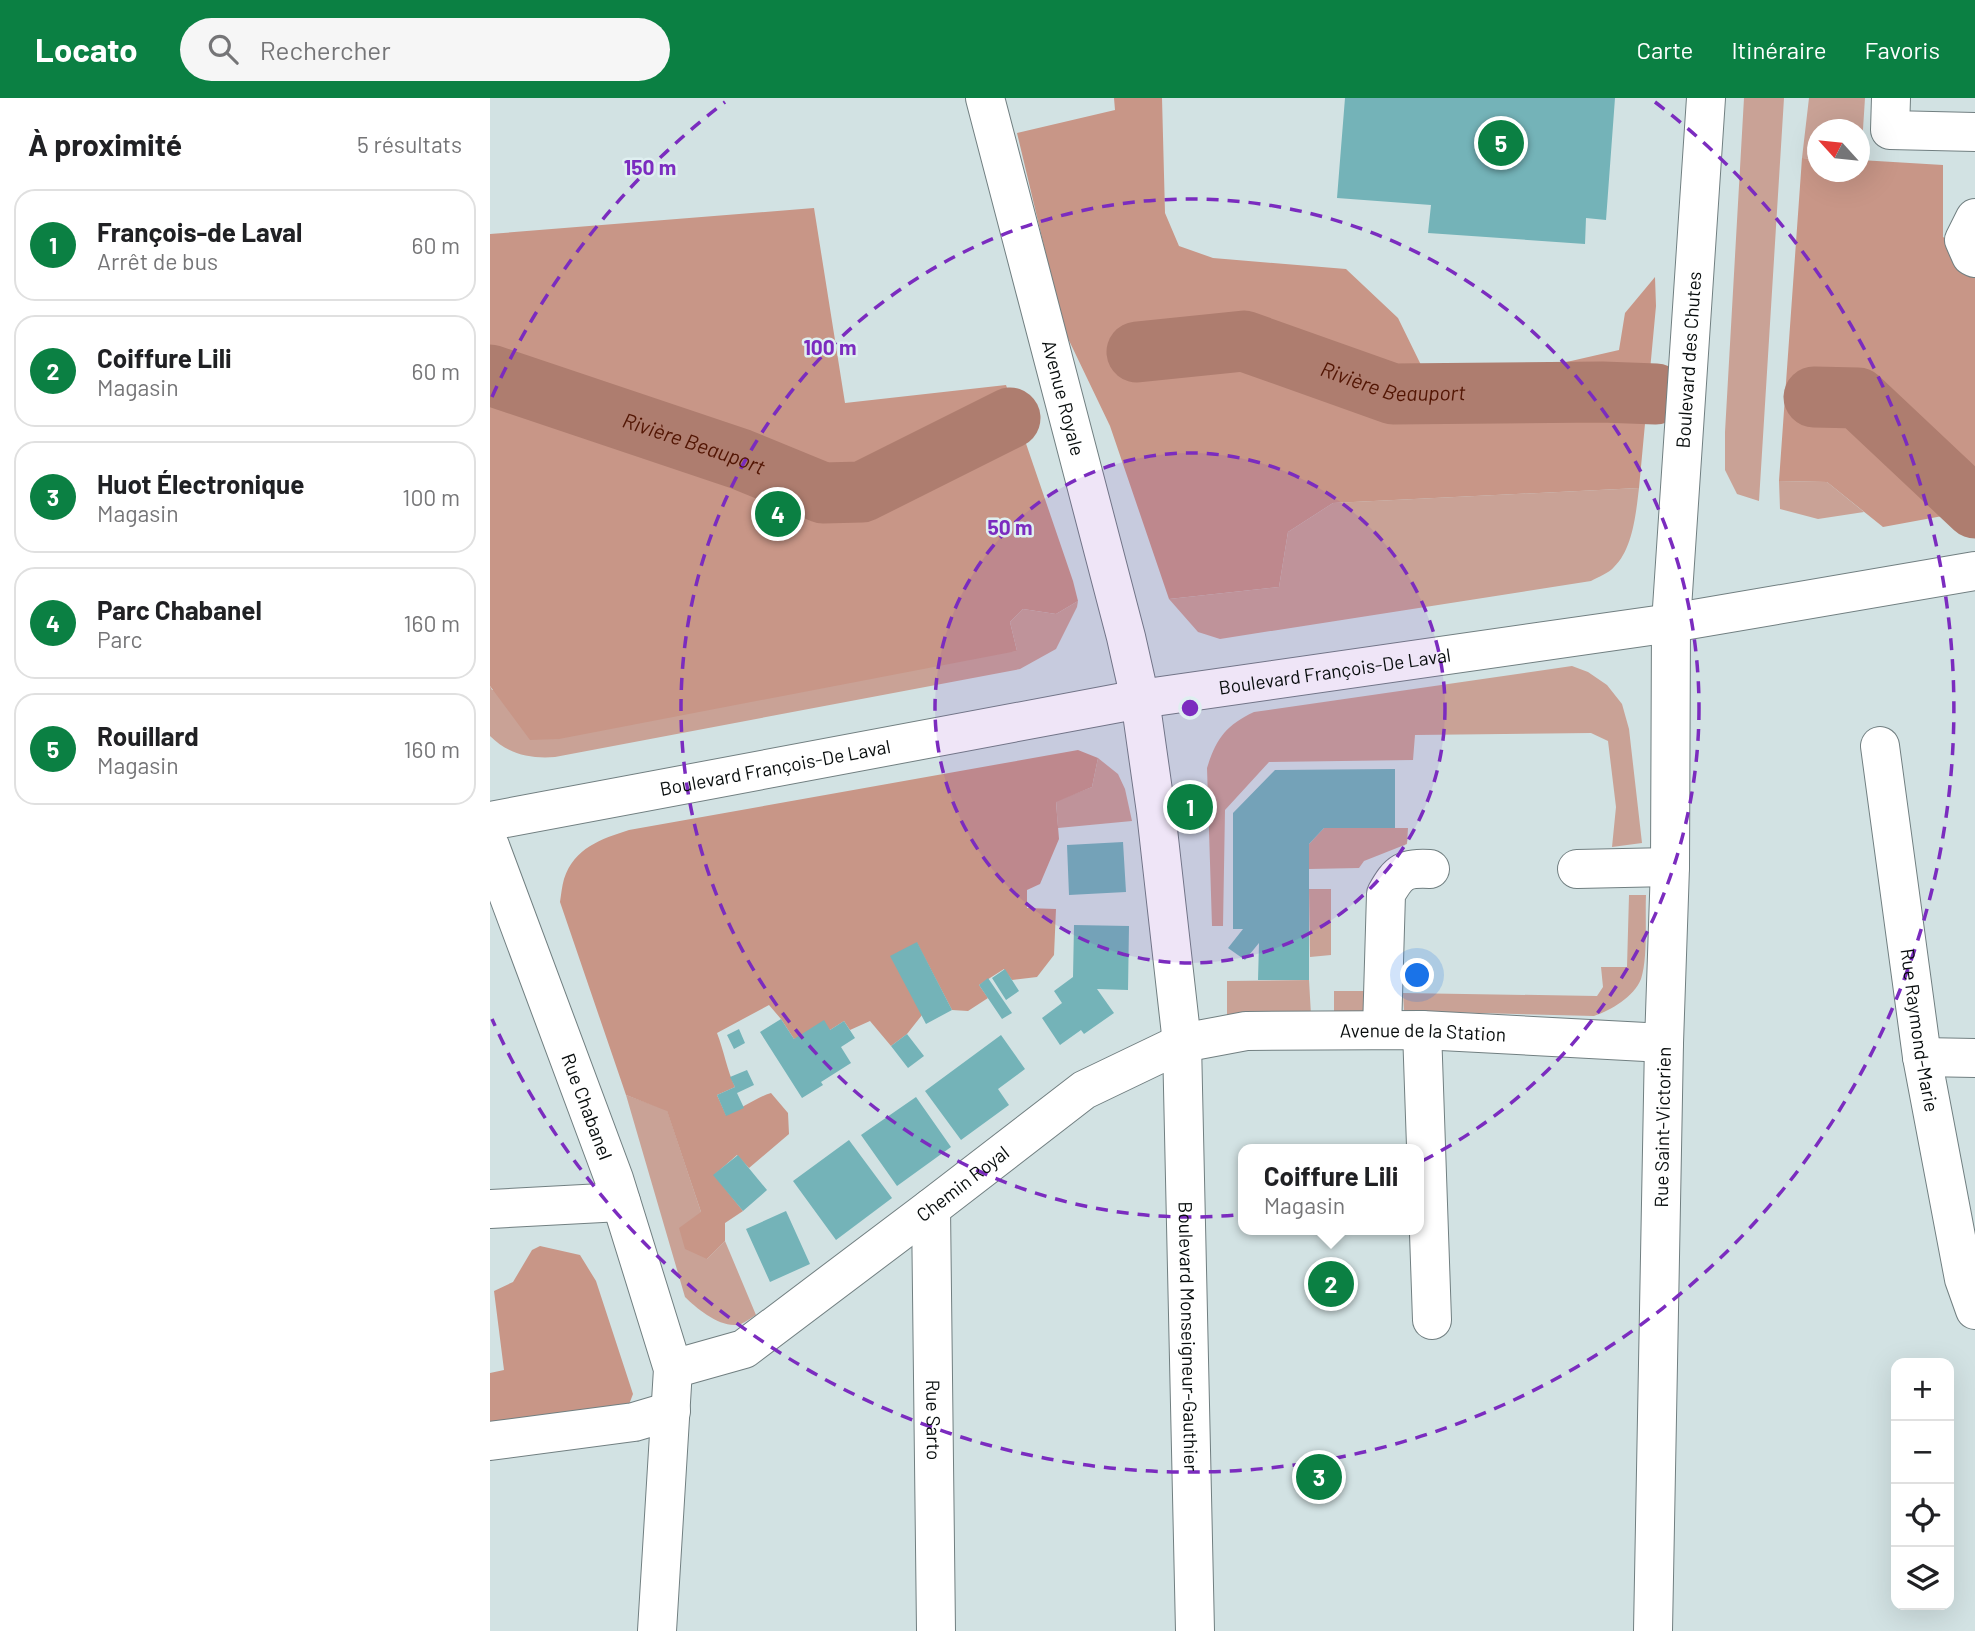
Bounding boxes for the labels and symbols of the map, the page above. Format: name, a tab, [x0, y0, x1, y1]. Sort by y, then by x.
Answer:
pin: 5	[1478, 117, 1524, 169]
north arrow	[1807, 119, 1870, 182]
text: 150 m	[624, 154, 676, 179]
street label: Boulevard des Chutes	[1671, 271, 1705, 449]
text: 100 m	[803, 334, 857, 359]
street label: Avenue Royale	[1038, 337, 1090, 458]
water label: Rivière Beauport	[1318, 355, 1466, 405]
water label: Rivière Beauport	[620, 407, 770, 479]
pin: 4	[755, 488, 801, 540]
text: 50 m	[987, 514, 1033, 539]
street label: Boulevard François-De Laval	[1217, 643, 1452, 699]
centre of rings	[1178, 696, 1202, 720]
street label: Boulevard François-De Laval	[658, 734, 892, 800]
pin: 1	[1167, 781, 1213, 833]
street label: Rue Raymond-Marie	[1896, 947, 1944, 1114]
your location	[1400, 958, 1434, 992]
street label: Avenue de la Station	[1340, 1018, 1507, 1046]
street label: Rue Saint-Victorien	[1649, 1046, 1675, 1208]
street label: Rue Chabanel	[557, 1050, 618, 1163]
street label: Chemin Royal	[912, 1140, 1013, 1226]
street label: Boulevard Monseigneur-Gauthier	[1175, 1201, 1203, 1472]
pin: 2	[1308, 1258, 1354, 1310]
street label: Rue Sarto	[922, 1379, 946, 1460]
pin: 3	[1296, 1451, 1342, 1503]

